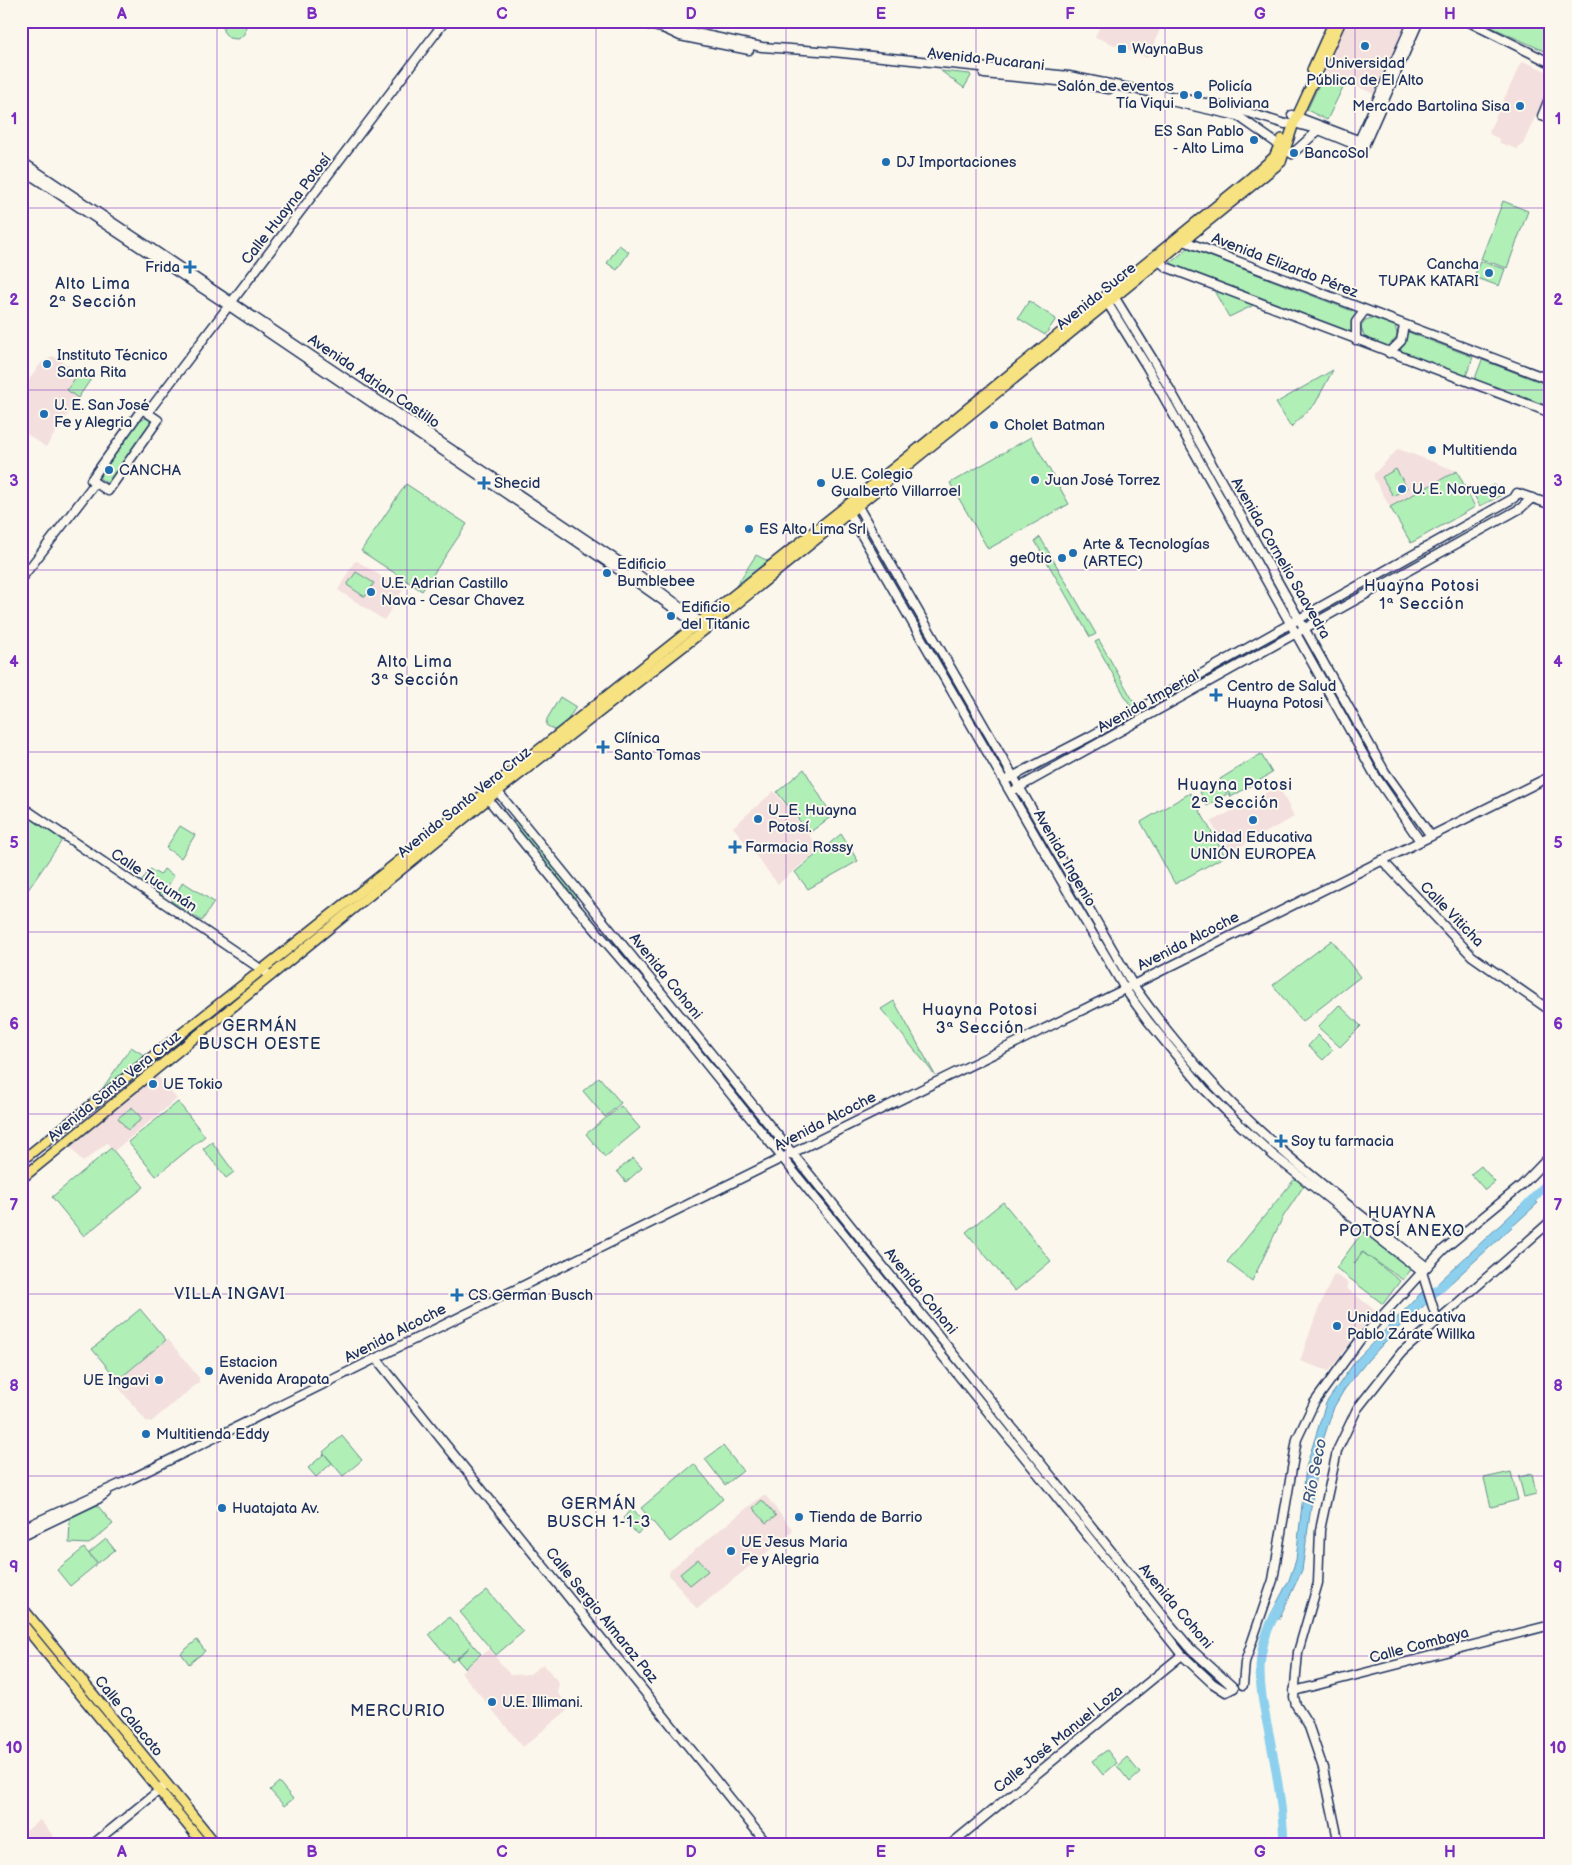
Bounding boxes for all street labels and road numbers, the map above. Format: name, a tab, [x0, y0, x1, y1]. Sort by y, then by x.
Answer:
street label: Avenida Pucarani	[926, 44, 1045, 75]
street label: Calle Huayna Potosí	[237, 150, 336, 268]
street label: Avenida Elizardo Pérez	[1209, 229, 1362, 302]
street label: Avenida Sucre	[1053, 258, 1140, 334]
street label: Avenida Adrian Castillo	[304, 330, 443, 433]
street label: Avenida Cornelio Saavedra	[1227, 474, 1335, 642]
street label: Avenida Imperial	[1094, 666, 1202, 737]
street label: Avenida Santa Vera Cruz	[394, 742, 535, 862]
street label: Avenida Ingenio	[1029, 806, 1100, 910]
street label: Calle Tucumán	[107, 845, 201, 916]
street label: Calle Viticha	[1416, 878, 1488, 951]
street label: Avenida Alcoche	[1134, 908, 1242, 975]
street label: Avenida Cohoni	[625, 929, 706, 1023]
street label: Avenida Santa Vera Cruz	[44, 1026, 185, 1146]
street label: Avenida Alcoche	[771, 1088, 879, 1155]
street label: Avenida Cohoni	[880, 1244, 961, 1338]
street label: Avenida Alcoche	[341, 1300, 449, 1367]
street label: Calle Sergio Almaraz Paz	[541, 1544, 663, 1688]
street label: Avenida Cohoni	[1134, 1560, 1217, 1653]
street label: Calle Combaya	[1367, 1623, 1471, 1668]
street label: Calle Calacoto	[90, 1672, 167, 1761]
street label: Calle José Manuel Loza	[990, 1681, 1127, 1797]

